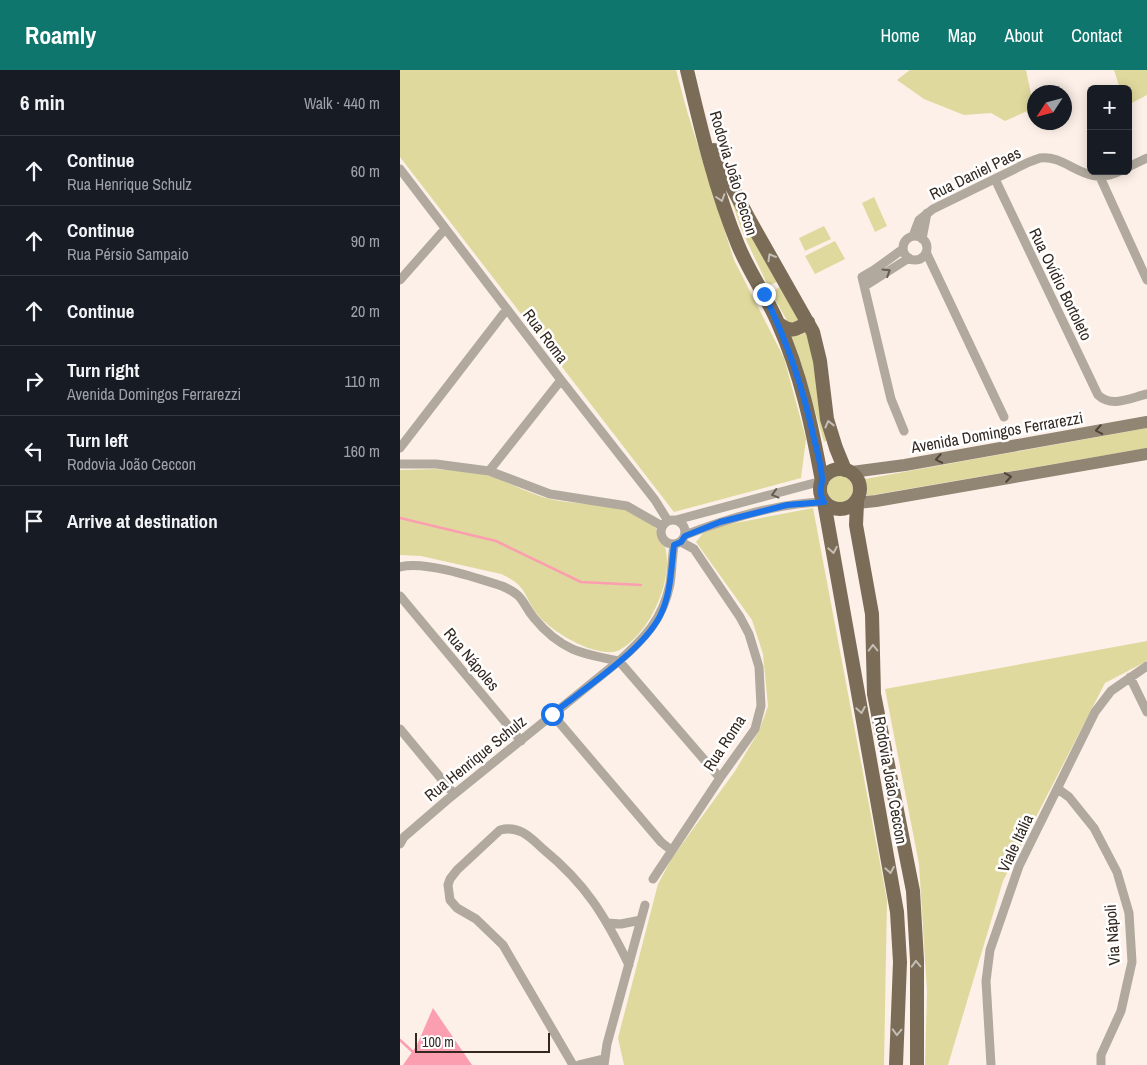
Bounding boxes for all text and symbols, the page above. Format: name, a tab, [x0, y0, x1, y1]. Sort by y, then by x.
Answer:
text: Roamly	[25, 19, 96, 51]
text: Home	[880, 23, 920, 48]
text: Map	[948, 23, 977, 48]
text: About	[1005, 23, 1043, 48]
text: Contact	[1071, 23, 1122, 48]
north arrow	[1027, 85, 1072, 130]
map controls	[1087, 85, 1132, 175]
button: +	[1087, 85, 1132, 130]
text: 6 min	[20, 88, 65, 117]
text: Walk · 440 m	[304, 92, 380, 114]
street label: Rodovia João Ceccon	[705, 108, 763, 238]
button: −	[1087, 130, 1132, 175]
street label: Rua Daniel Paes	[926, 141, 1024, 205]
text: Continue	[67, 147, 135, 173]
icon: ahead	[20, 157, 48, 185]
text: 60 m	[351, 160, 380, 182]
text: Rua Henrique Schulz	[67, 173, 192, 195]
one-way arrow	[715, 193, 725, 201]
text: Continue	[67, 217, 135, 243]
street label: Rua Ovídio Bortoleto	[1024, 224, 1098, 344]
icon: ahead	[20, 227, 48, 255]
text: 90 m	[351, 230, 380, 252]
text: Rua Pérsio Sampaio	[67, 243, 189, 265]
one-way arrow	[768, 253, 778, 262]
one-way arrow	[882, 269, 891, 279]
route end	[753, 283, 776, 306]
icon: ahead	[20, 297, 48, 325]
text: Continue	[67, 298, 135, 324]
text: 20 m	[351, 300, 380, 322]
street label: Rua Roma	[518, 304, 574, 368]
text: Turn right	[67, 357, 139, 383]
icon: right	[20, 367, 48, 395]
text: 110 m	[344, 370, 380, 392]
text: Avenida Domingos Ferrarezzi	[67, 383, 241, 405]
street label: Avenida Domingos Ferrarezzi	[908, 406, 1085, 458]
one-way arrow	[824, 420, 835, 428]
one-way arrow	[1095, 425, 1103, 435]
text: Turn left	[67, 427, 128, 453]
icon: left	[20, 437, 48, 465]
text: 160 m	[344, 440, 380, 462]
text: Rodovia João Ceccon	[67, 453, 196, 475]
one-way arrow	[935, 453, 943, 463]
one-way arrow	[1004, 473, 1013, 483]
one-way arrow	[771, 489, 779, 499]
icon: arrive	[20, 507, 48, 535]
text: Arrive at destination	[67, 508, 218, 534]
one-way arrow	[827, 546, 837, 555]
street label: Rua Nápoles	[439, 623, 505, 695]
one-way arrow	[868, 643, 878, 651]
route start	[541, 703, 564, 726]
one-way arrow	[856, 706, 866, 715]
street label: Rua Henrique Schulz	[420, 710, 531, 806]
street label: Rua Roma	[698, 710, 751, 775]
street label: Rodovia João Ceccon	[869, 715, 913, 845]
street label: Viale Itália	[992, 810, 1038, 876]
one-way arrow	[884, 866, 894, 875]
street label: Via Nápoli	[1099, 904, 1125, 966]
one-way arrow	[911, 960, 922, 968]
one-way arrow	[892, 1028, 902, 1036]
scale bar	[415, 1030, 550, 1053]
text: 100 m	[422, 1033, 454, 1051]

